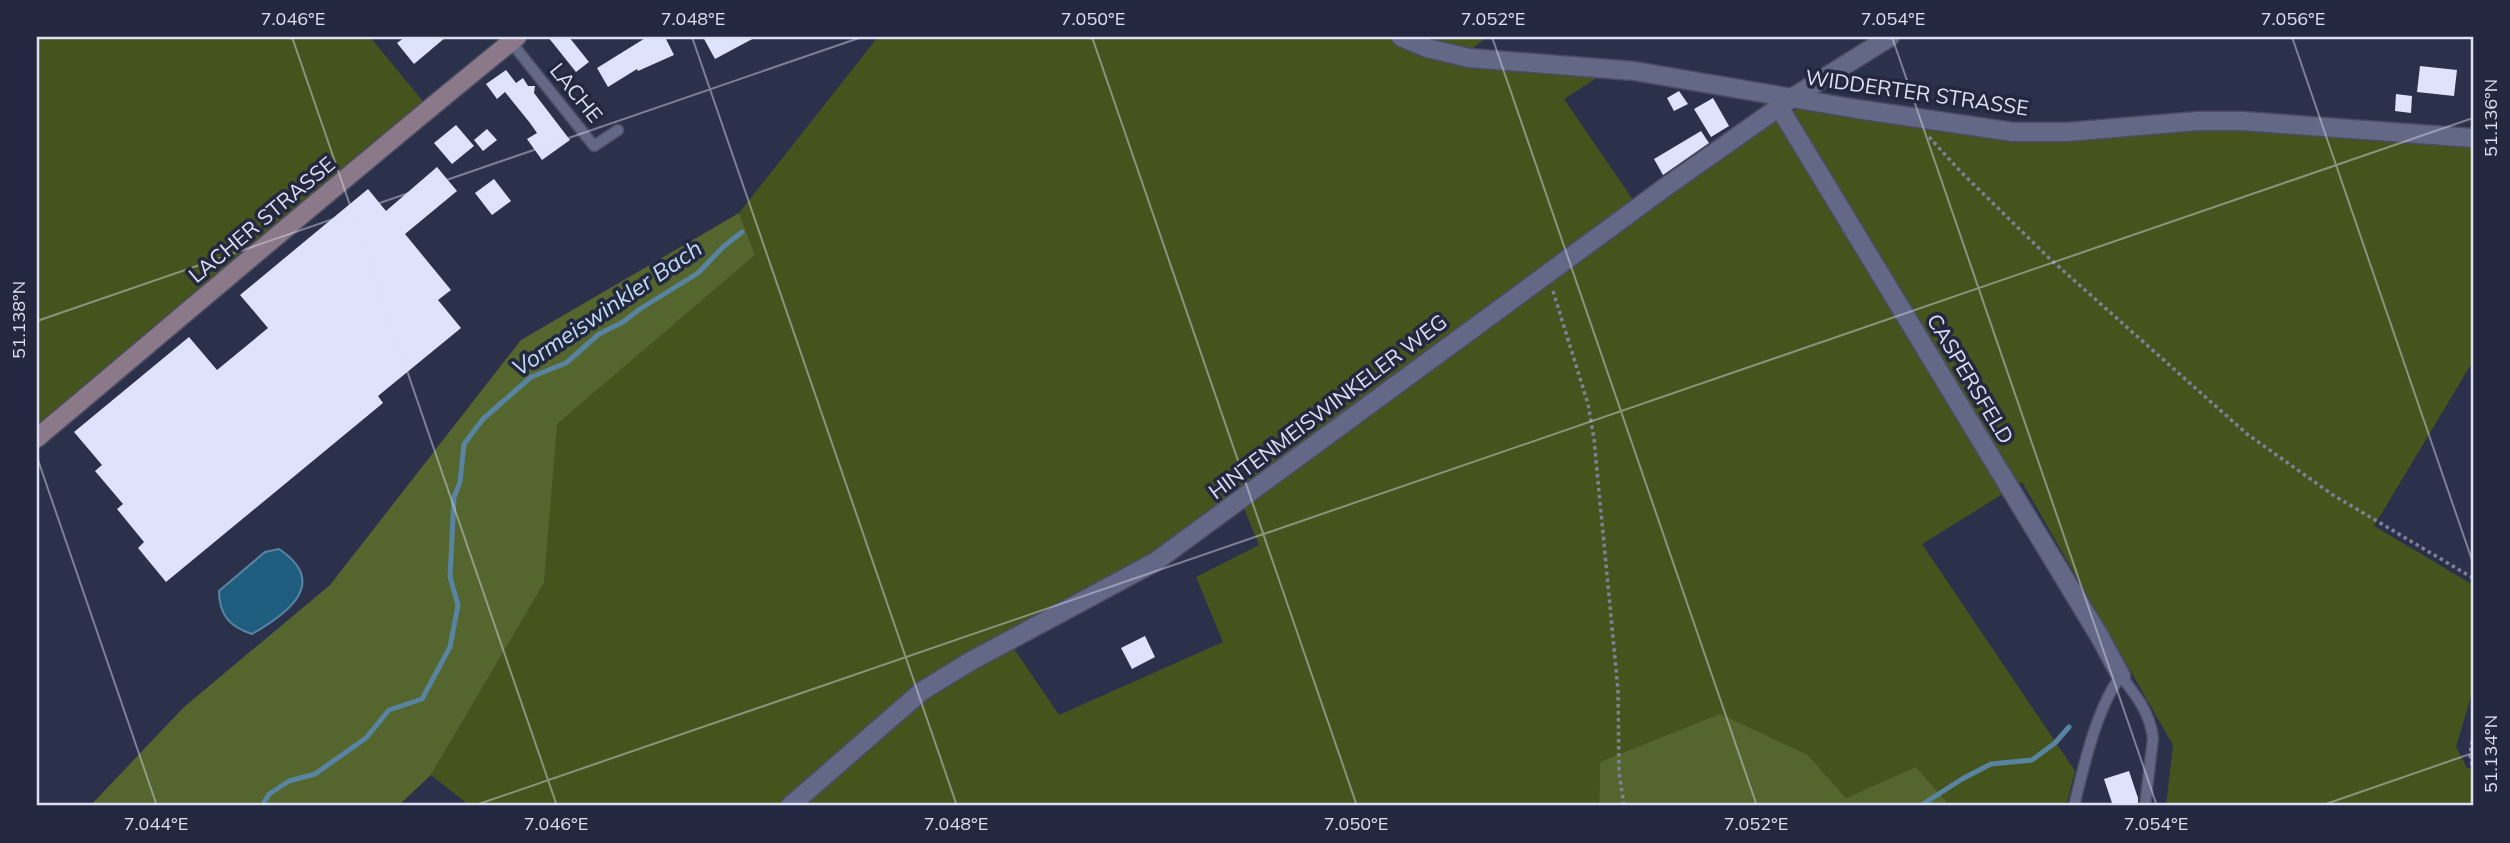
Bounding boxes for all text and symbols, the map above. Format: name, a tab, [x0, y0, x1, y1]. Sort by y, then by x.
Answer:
text: 7.046°E	[261, 7, 325, 30]
text: 7.048°E	[661, 7, 725, 30]
text: 7.050°E	[1061, 7, 1125, 30]
text: 7.052°E	[1461, 7, 1525, 30]
text: 7.054°E	[1861, 7, 1925, 30]
text: 7.056°E	[2261, 7, 2325, 30]
street label: LACHE	[545, 57, 609, 127]
street label: WIDDERTER STRASSE	[1804, 63, 2030, 121]
text: 51.136°N	[2479, 79, 2502, 157]
street label: LACHER STRASSE	[183, 151, 340, 288]
water label: Vormeiswinkler Bach	[506, 233, 707, 382]
text: 51.138°N	[7, 281, 30, 359]
street label: HINTENMEISWINKELER WEG	[1203, 308, 1452, 504]
street label: CASPERSFELD	[1922, 309, 2020, 448]
text: 51.134°N	[2479, 715, 2502, 793]
text: 7.044°E	[124, 812, 188, 835]
text: 7.046°E	[524, 812, 588, 835]
text: 7.048°E	[924, 812, 988, 835]
text: 7.050°E	[1324, 812, 1388, 835]
text: 7.052°E	[1724, 812, 1788, 835]
text: 7.054°E	[2124, 812, 2188, 835]

